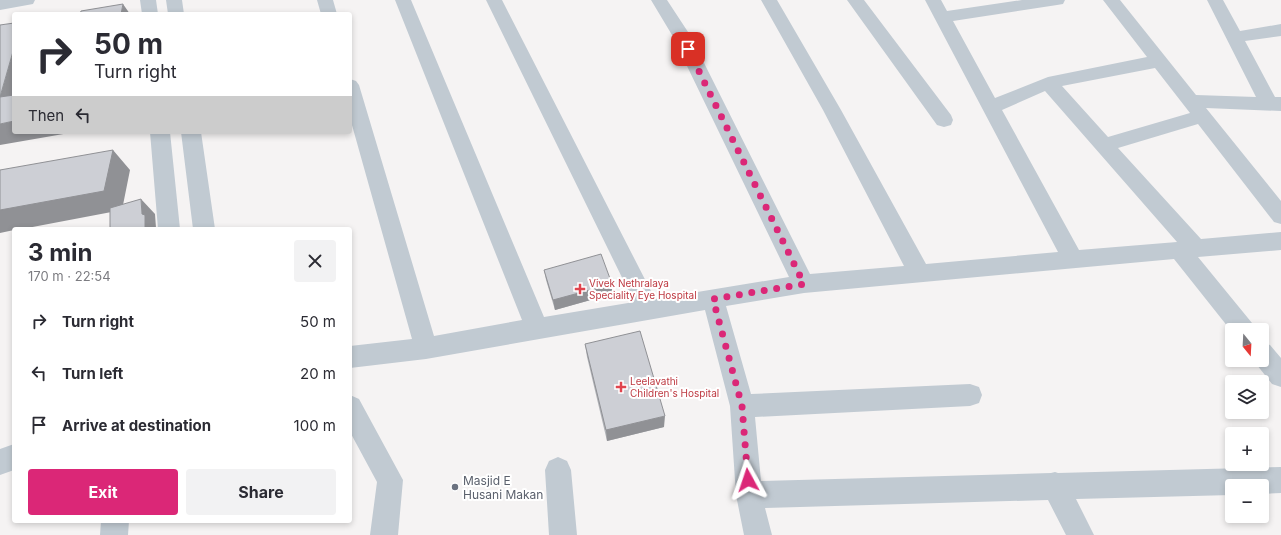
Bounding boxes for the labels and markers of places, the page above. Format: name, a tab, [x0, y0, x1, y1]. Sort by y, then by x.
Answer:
pin	[671, 32, 705, 66]
place label: Vivek Nethralaya Speciality Eye Hospital	[589, 277, 697, 301]
marker: Vivek Nethralaya Speciality Eye Hospital	[574, 283, 586, 295]
place label: Leelavathi Children's Hospital	[630, 375, 719, 399]
marker: Leelavathi Children's Hospital	[615, 381, 627, 393]
place label: Masjid E Husani Makan	[463, 473, 543, 502]
marker: Masjid E Husani Makan	[450, 482, 460, 492]

